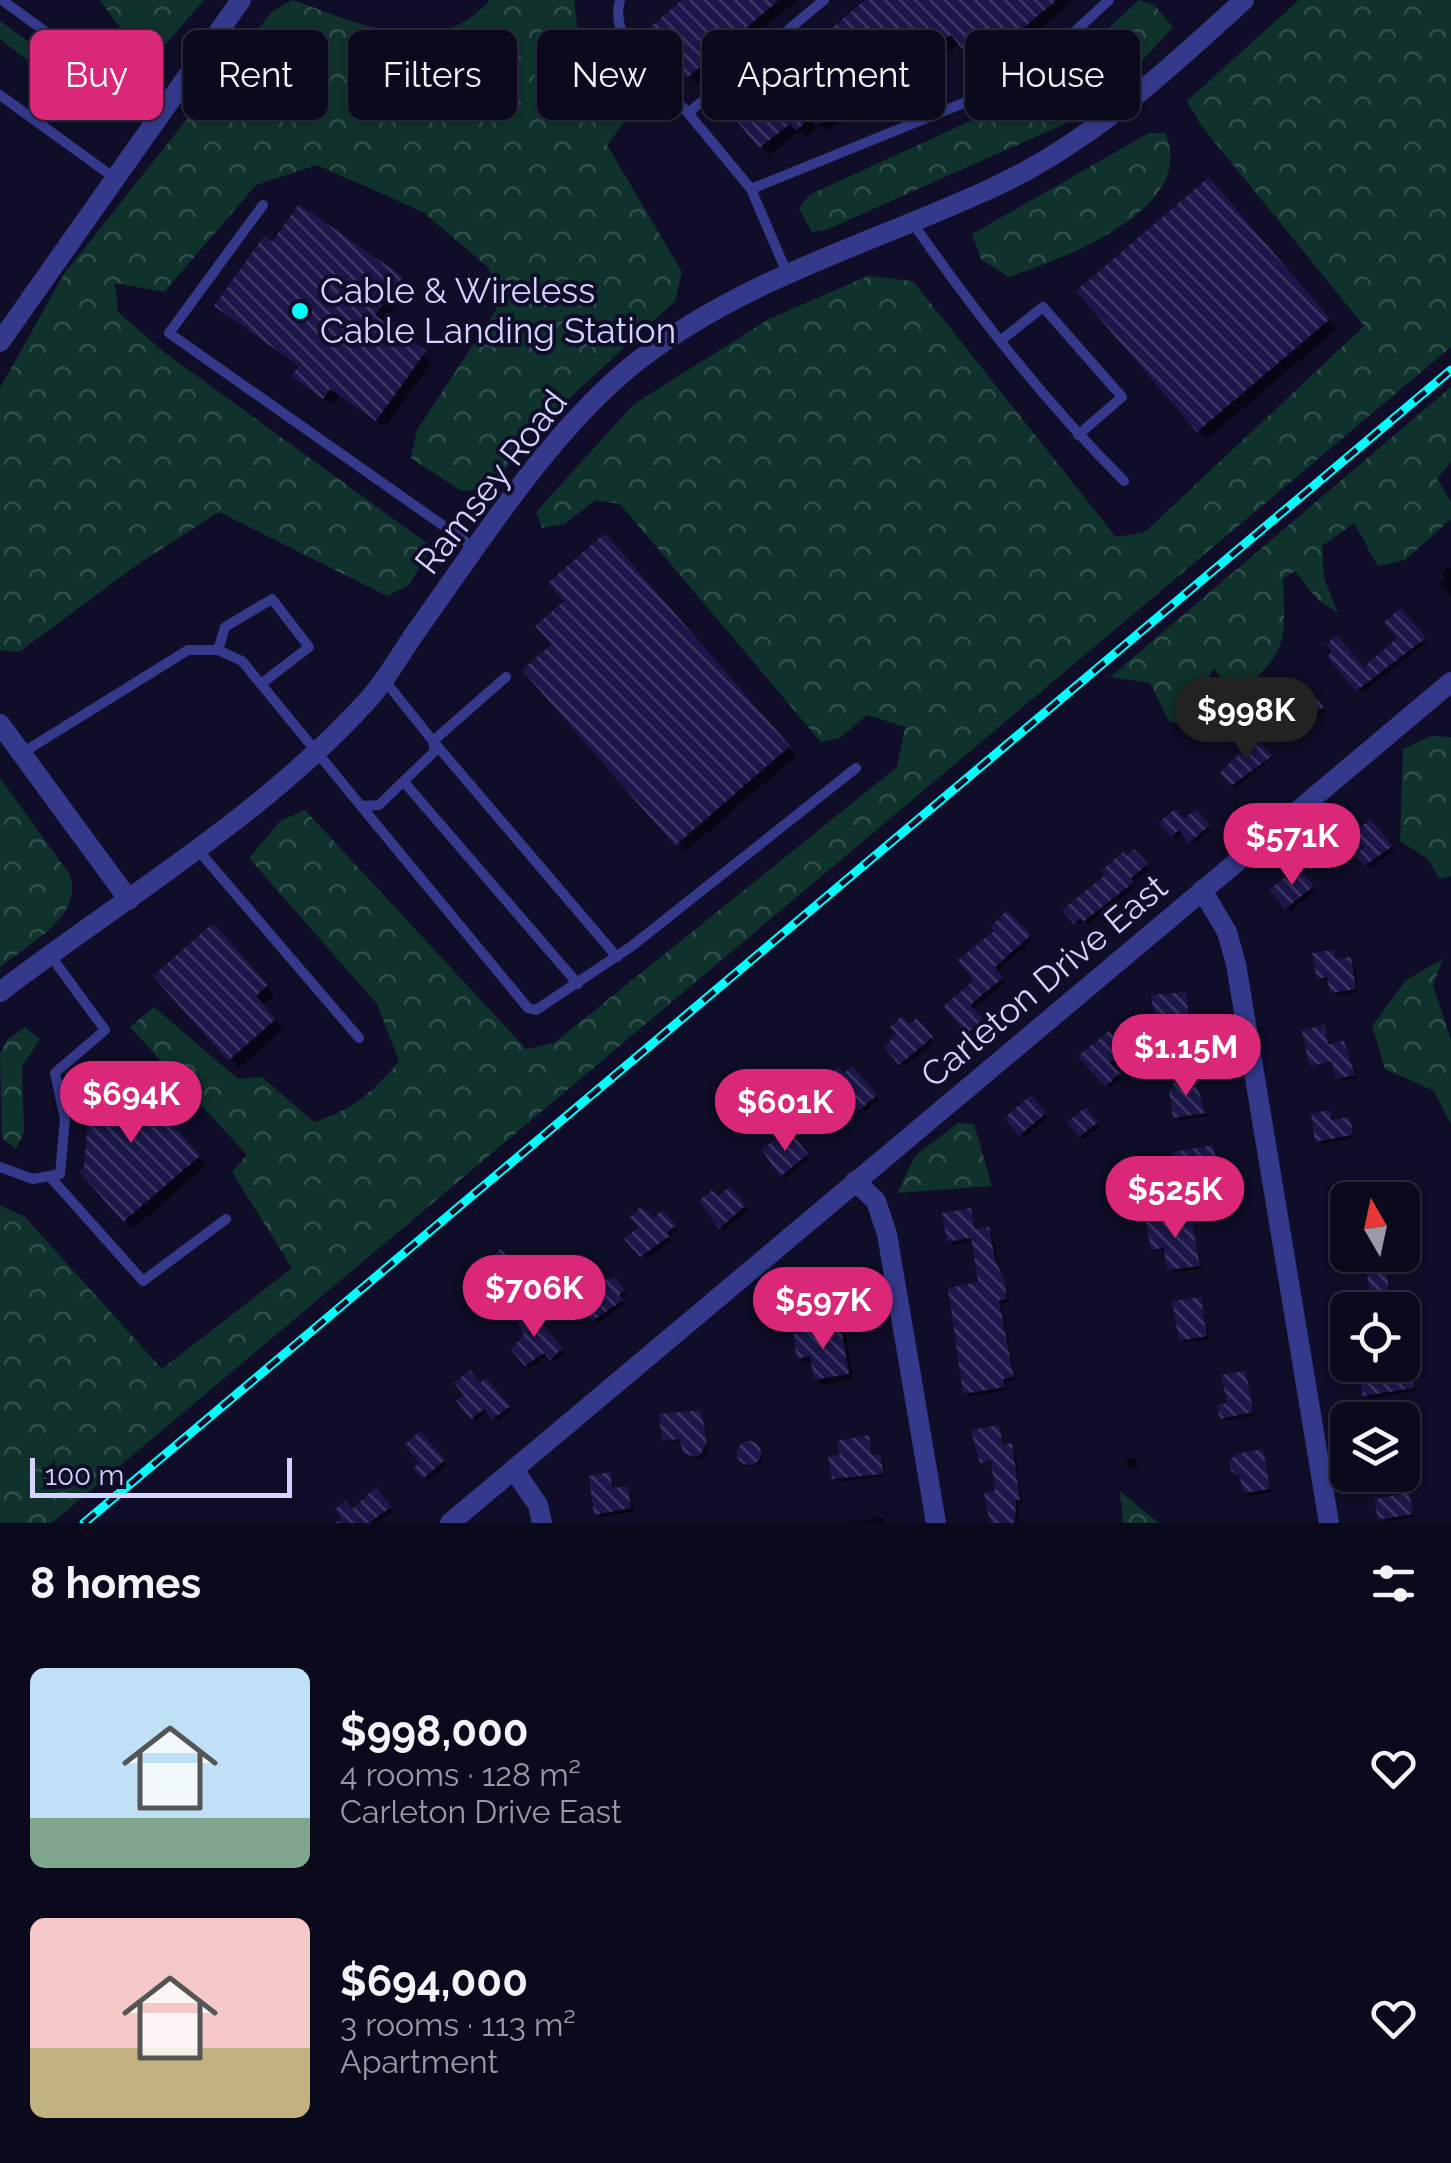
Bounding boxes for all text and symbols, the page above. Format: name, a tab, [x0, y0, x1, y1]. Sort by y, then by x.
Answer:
chip: Buy	[30, 30, 163, 120]
chip: Rent	[183, 30, 328, 120]
chip: Filters	[348, 30, 517, 120]
chip: New	[537, 30, 682, 120]
chip: Apartment	[702, 30, 945, 120]
chip: House	[965, 30, 1140, 120]
place label: Cable & Wireless Cable Landing Station	[320, 270, 676, 351]
marker: Cable & Wireless Cable Landing Station	[289, 300, 311, 322]
street label: Ramsey Road	[406, 382, 575, 582]
pin: $998K	[1176, 677, 1316, 762]
text: $998K	[1197, 691, 1295, 728]
pin: $571K	[1222, 803, 1362, 888]
text: $571K	[1245, 817, 1339, 854]
street label: Carleton Drive East	[912, 866, 1175, 1095]
pin: $1.15M	[1105, 1014, 1267, 1099]
text: $1.15M	[1134, 1028, 1238, 1065]
pin: $694K	[61, 1061, 201, 1146]
pin: $601K	[715, 1069, 855, 1154]
text: $694K	[82, 1075, 180, 1112]
text: $601K	[737, 1083, 833, 1120]
pin: $525K	[1105, 1156, 1245, 1241]
text: $525K	[1127, 1170, 1223, 1207]
north arrow	[1330, 1182, 1420, 1272]
map controls	[1330, 1182, 1420, 1492]
pin: $706K	[464, 1255, 604, 1340]
pin: $597K	[753, 1267, 893, 1352]
text: $706K	[485, 1269, 583, 1306]
text: $597K	[775, 1281, 871, 1318]
button: locate	[1330, 1292, 1420, 1382]
button: layers	[1330, 1402, 1420, 1492]
scale bar	[30, 1453, 292, 1498]
text: 100 m	[45, 1459, 124, 1492]
icon: filters	[1366, 1556, 1421, 1611]
text: 8 homes	[30, 1559, 201, 1608]
text: $998,000	[340, 1707, 529, 1756]
icon: home	[110, 1708, 230, 1828]
icon: heart	[1366, 1741, 1421, 1796]
text: 4 rooms · 128 m²	[340, 1756, 581, 1793]
text: Carleton Drive East	[340, 1793, 622, 1830]
text: $694,000	[340, 1957, 528, 2006]
icon: home	[110, 1958, 230, 2078]
icon: heart	[1366, 1991, 1421, 2046]
text: 3 rooms · 113 m²	[340, 2006, 576, 2043]
text: Apartment	[340, 2043, 498, 2080]

